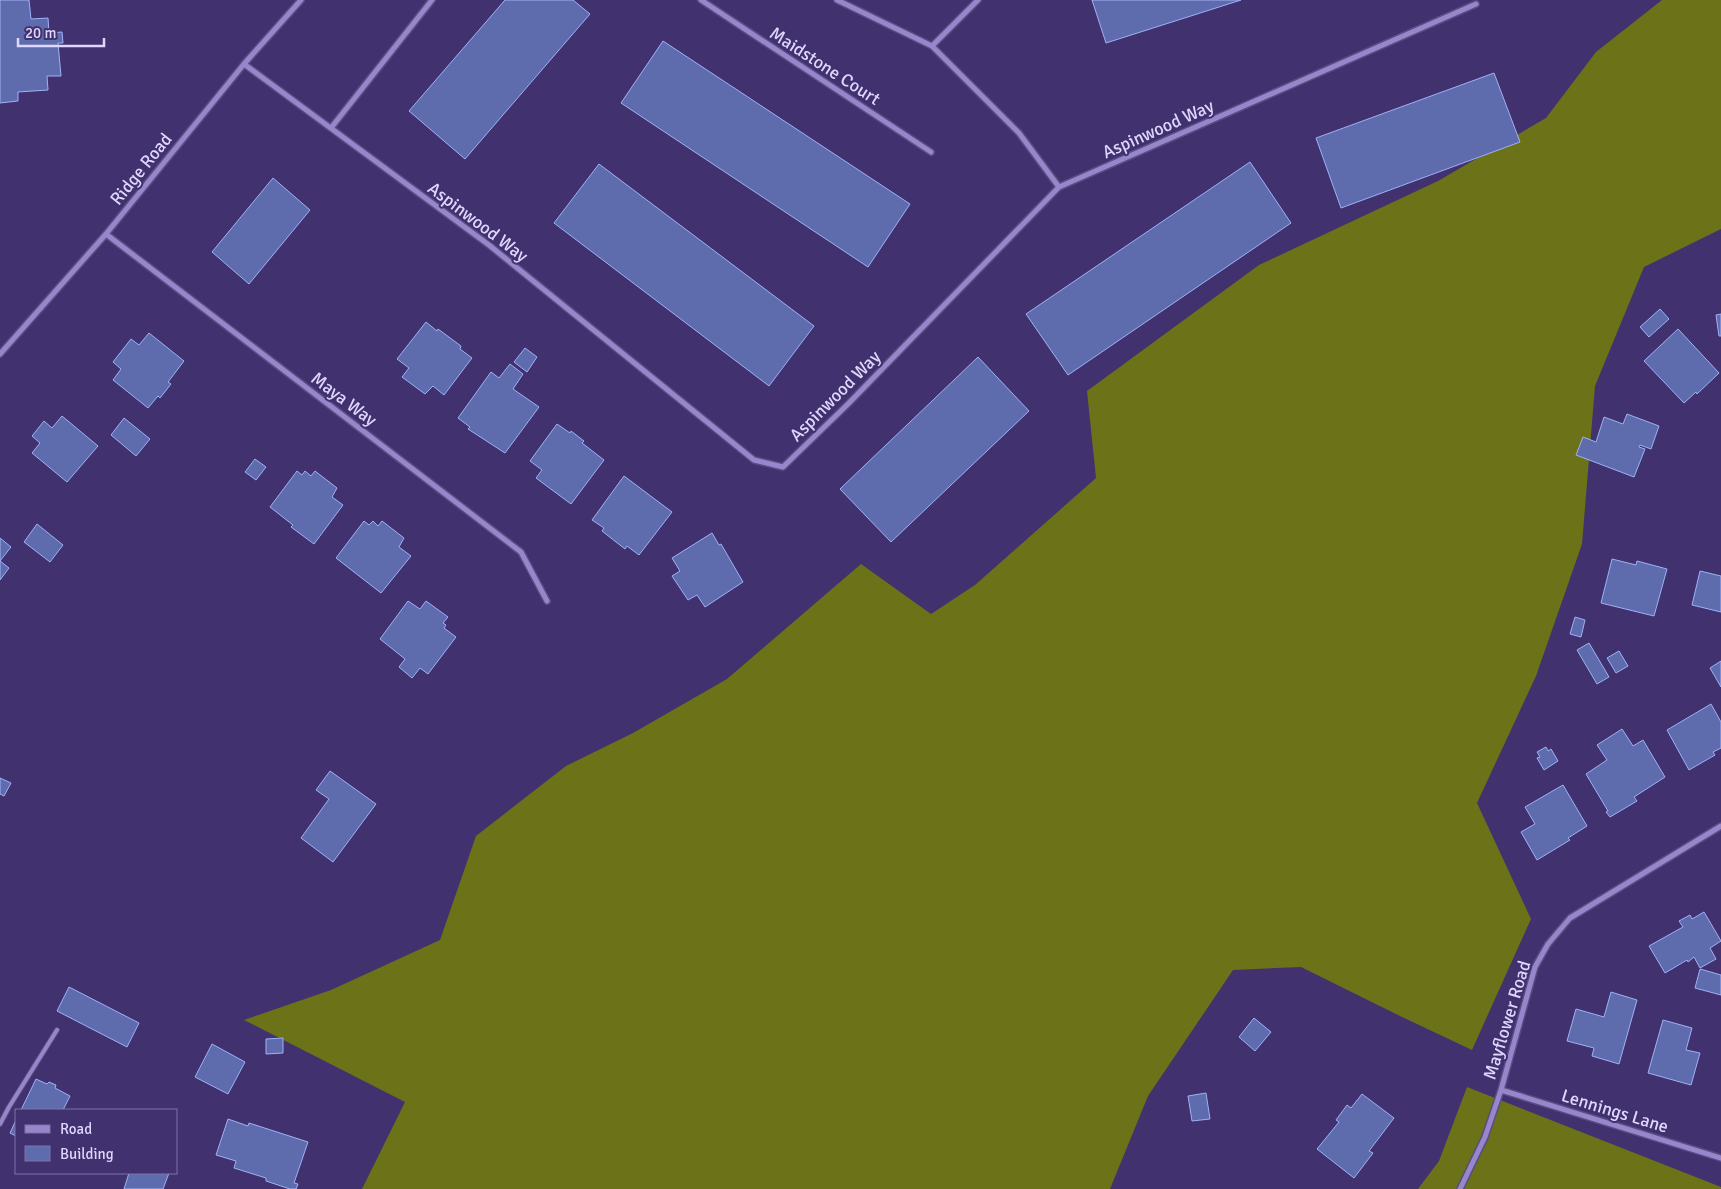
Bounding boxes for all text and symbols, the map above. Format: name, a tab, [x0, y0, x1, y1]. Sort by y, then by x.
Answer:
scale bar	[18, 15, 104, 47]
street label: Maidstone Court	[766, 22, 884, 110]
text: 20 m	[25, 24, 56, 42]
street label: Aspinwood Way	[1099, 94, 1218, 163]
street label: Ridge Road	[105, 129, 177, 209]
street label: Aspinwood Way	[424, 177, 533, 267]
street label: Aspinwood Way	[785, 345, 886, 446]
street label: Maya Way	[307, 367, 382, 431]
street label: Mayflower Road	[1478, 958, 1536, 1082]
street label: Lennings Lane	[1559, 1084, 1671, 1138]
legend	[15, 1109, 178, 1174]
text: Road	[60, 1120, 92, 1138]
text: Building	[60, 1145, 114, 1163]

